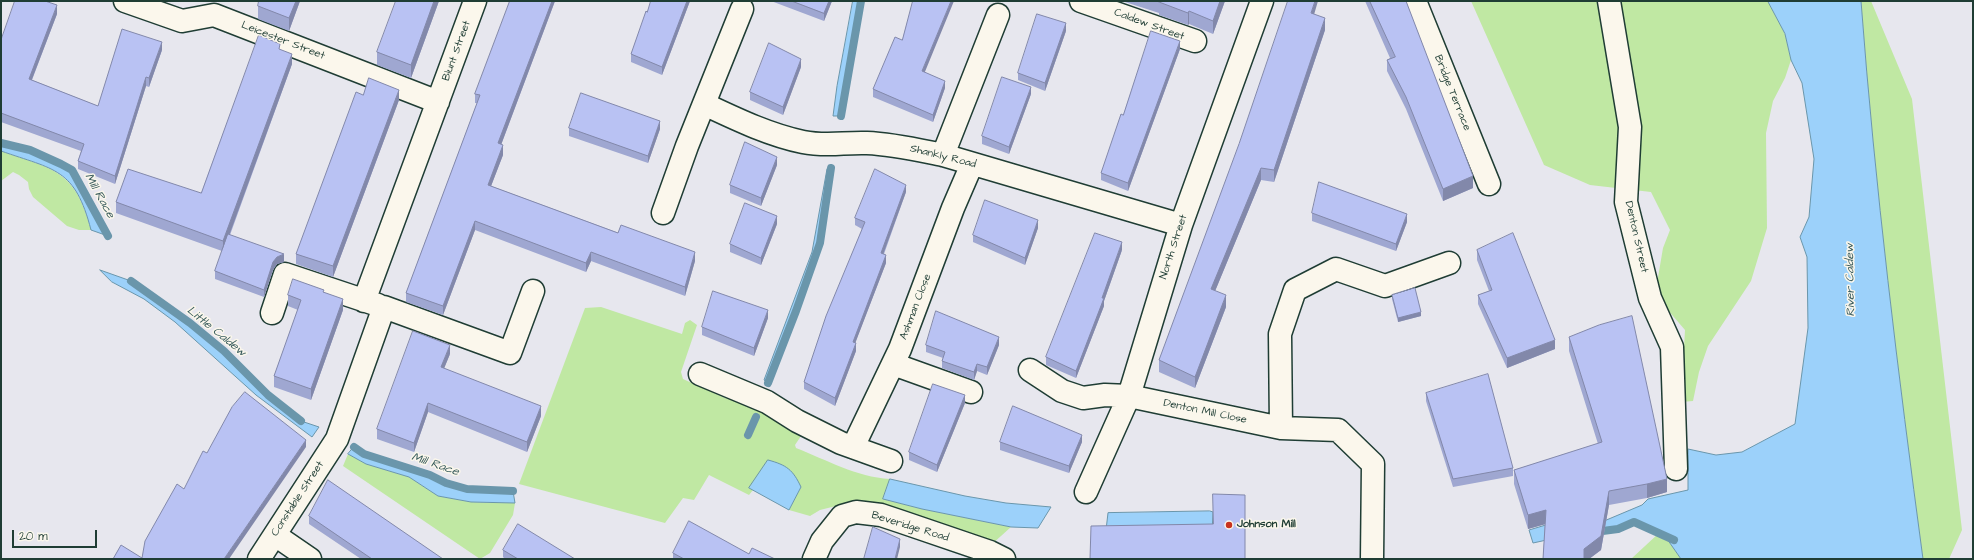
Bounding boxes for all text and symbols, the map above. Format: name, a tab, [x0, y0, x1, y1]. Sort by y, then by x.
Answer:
street label: Caldew Street	[1112, 6, 1186, 44]
street label: Leicester Street	[239, 19, 327, 63]
street label: Blunt Street	[440, 19, 474, 83]
street label: Bridge Terrace	[1431, 53, 1473, 133]
street label: Shankly Road	[909, 142, 977, 172]
water label: Mill Race	[81, 171, 117, 221]
street label: Denton Street	[1621, 200, 1651, 274]
street label: North Street	[1157, 213, 1191, 281]
water label: River Caldew	[1843, 243, 1859, 317]
street label: Ashman Close	[897, 272, 935, 342]
water label: Little Caldew	[184, 304, 248, 360]
street label: Denton Mill Close	[1162, 397, 1248, 427]
water label: Mill Race	[409, 450, 461, 480]
street label: Constable Street	[269, 459, 327, 539]
street label: Beveridge Road	[870, 509, 950, 545]
place label: Johnson Mill	[1237, 518, 1296, 532]
marker: Johnson Mill	[1224, 520, 1234, 530]
scale bar	[14, 522, 99, 548]
text: 20 m	[19, 528, 48, 545]

